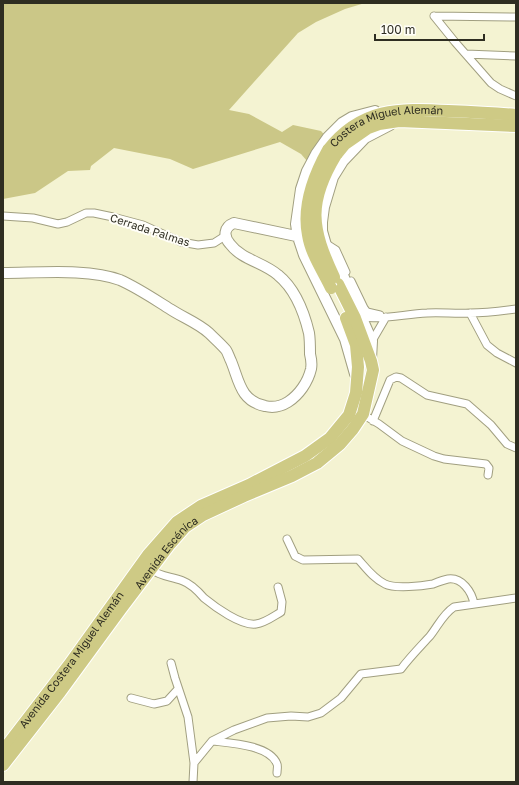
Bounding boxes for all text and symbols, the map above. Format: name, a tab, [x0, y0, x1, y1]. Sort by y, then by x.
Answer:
scale bar	[375, 16, 484, 42]
text: 100 m	[381, 22, 415, 37]
street label: Costera Miguel Alemán	[327, 103, 444, 149]
street label: Cerrada Palmas	[109, 211, 192, 249]
street label: Avenida Escénica	[131, 513, 200, 591]
street label: Avenida Costera Miguel Alemán	[16, 589, 126, 730]

